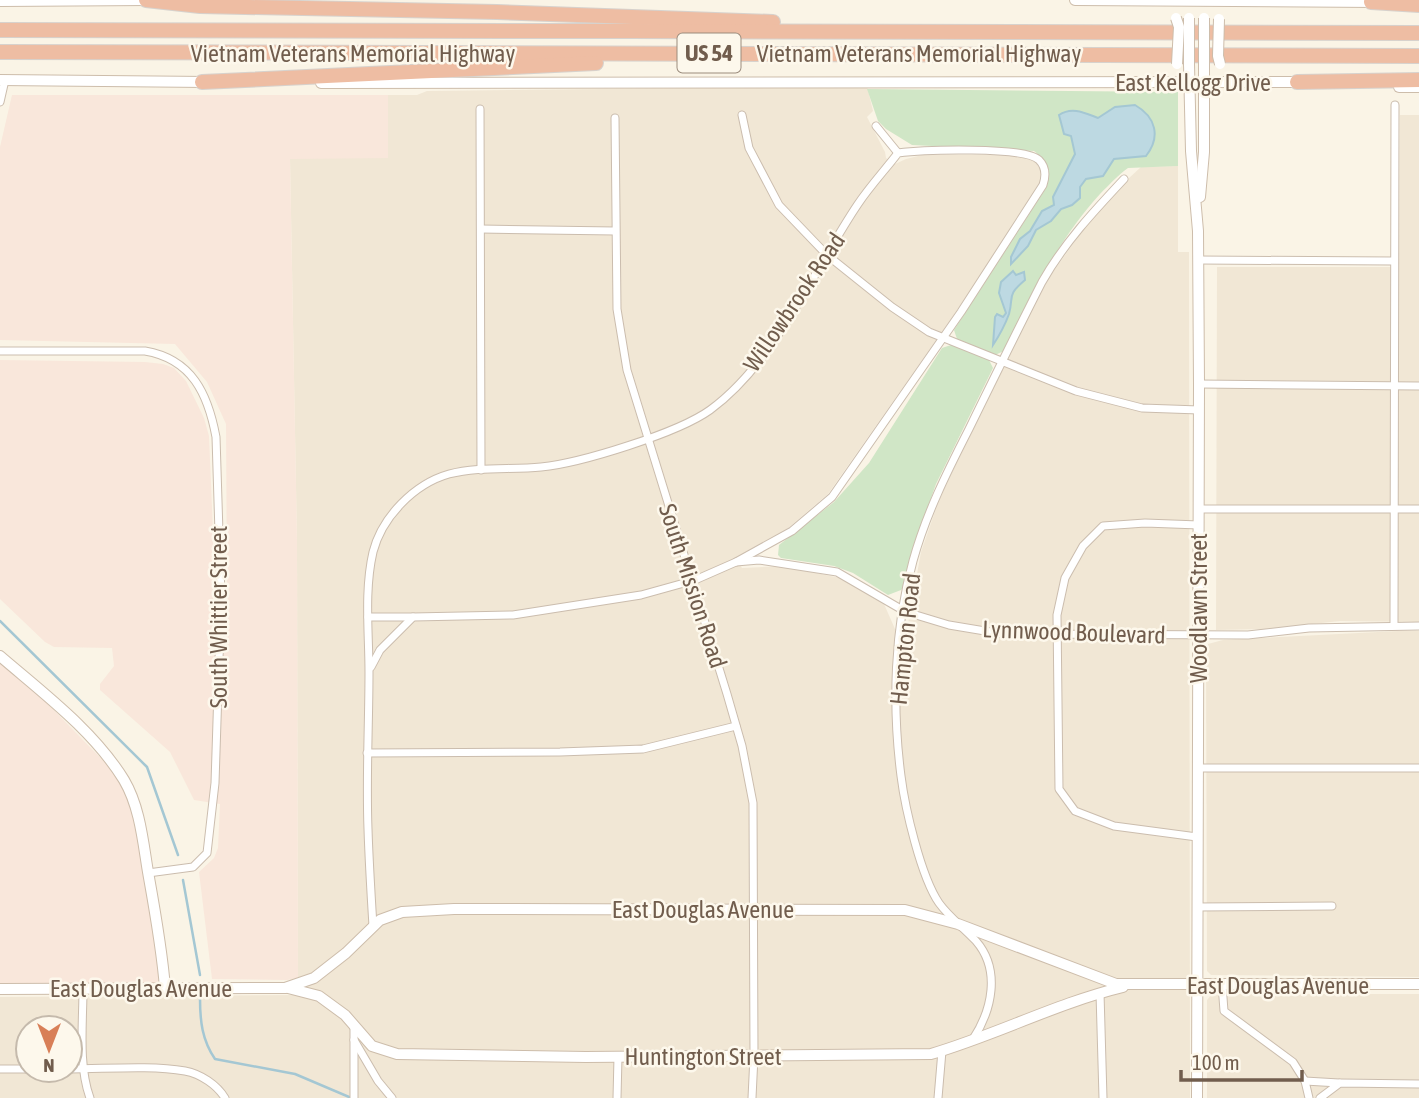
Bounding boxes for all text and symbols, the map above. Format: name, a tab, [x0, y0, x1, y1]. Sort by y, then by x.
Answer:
road number: US 54	[678, 34, 740, 72]
street label: Vietnam Veterans Memorial Highway	[191, 40, 515, 67]
street label: Vietnam Veterans Memorial Highway	[757, 40, 1081, 67]
street label: East Kellogg Drive	[1115, 69, 1271, 96]
street label: Willowbrook Road	[738, 228, 850, 376]
street label: South Mission Road	[654, 501, 732, 671]
street label: South Whittier Street	[205, 526, 232, 708]
street label: Woodlawn Street	[1185, 533, 1212, 683]
street label: Hampton Road	[885, 572, 925, 706]
street label: Lynnwood Boulevard	[982, 615, 1166, 649]
street label: East Douglas Avenue	[612, 896, 794, 923]
street label: East Douglas Avenue	[1187, 972, 1369, 999]
street label: East Douglas Avenue	[50, 975, 232, 1002]
north arrow	[14, 1014, 84, 1084]
scale bar	[1181, 1038, 1302, 1082]
street label: Huntington Street	[624, 1043, 782, 1070]
text: 100 m	[1192, 1050, 1240, 1074]
text: N	[43, 1055, 55, 1077]

